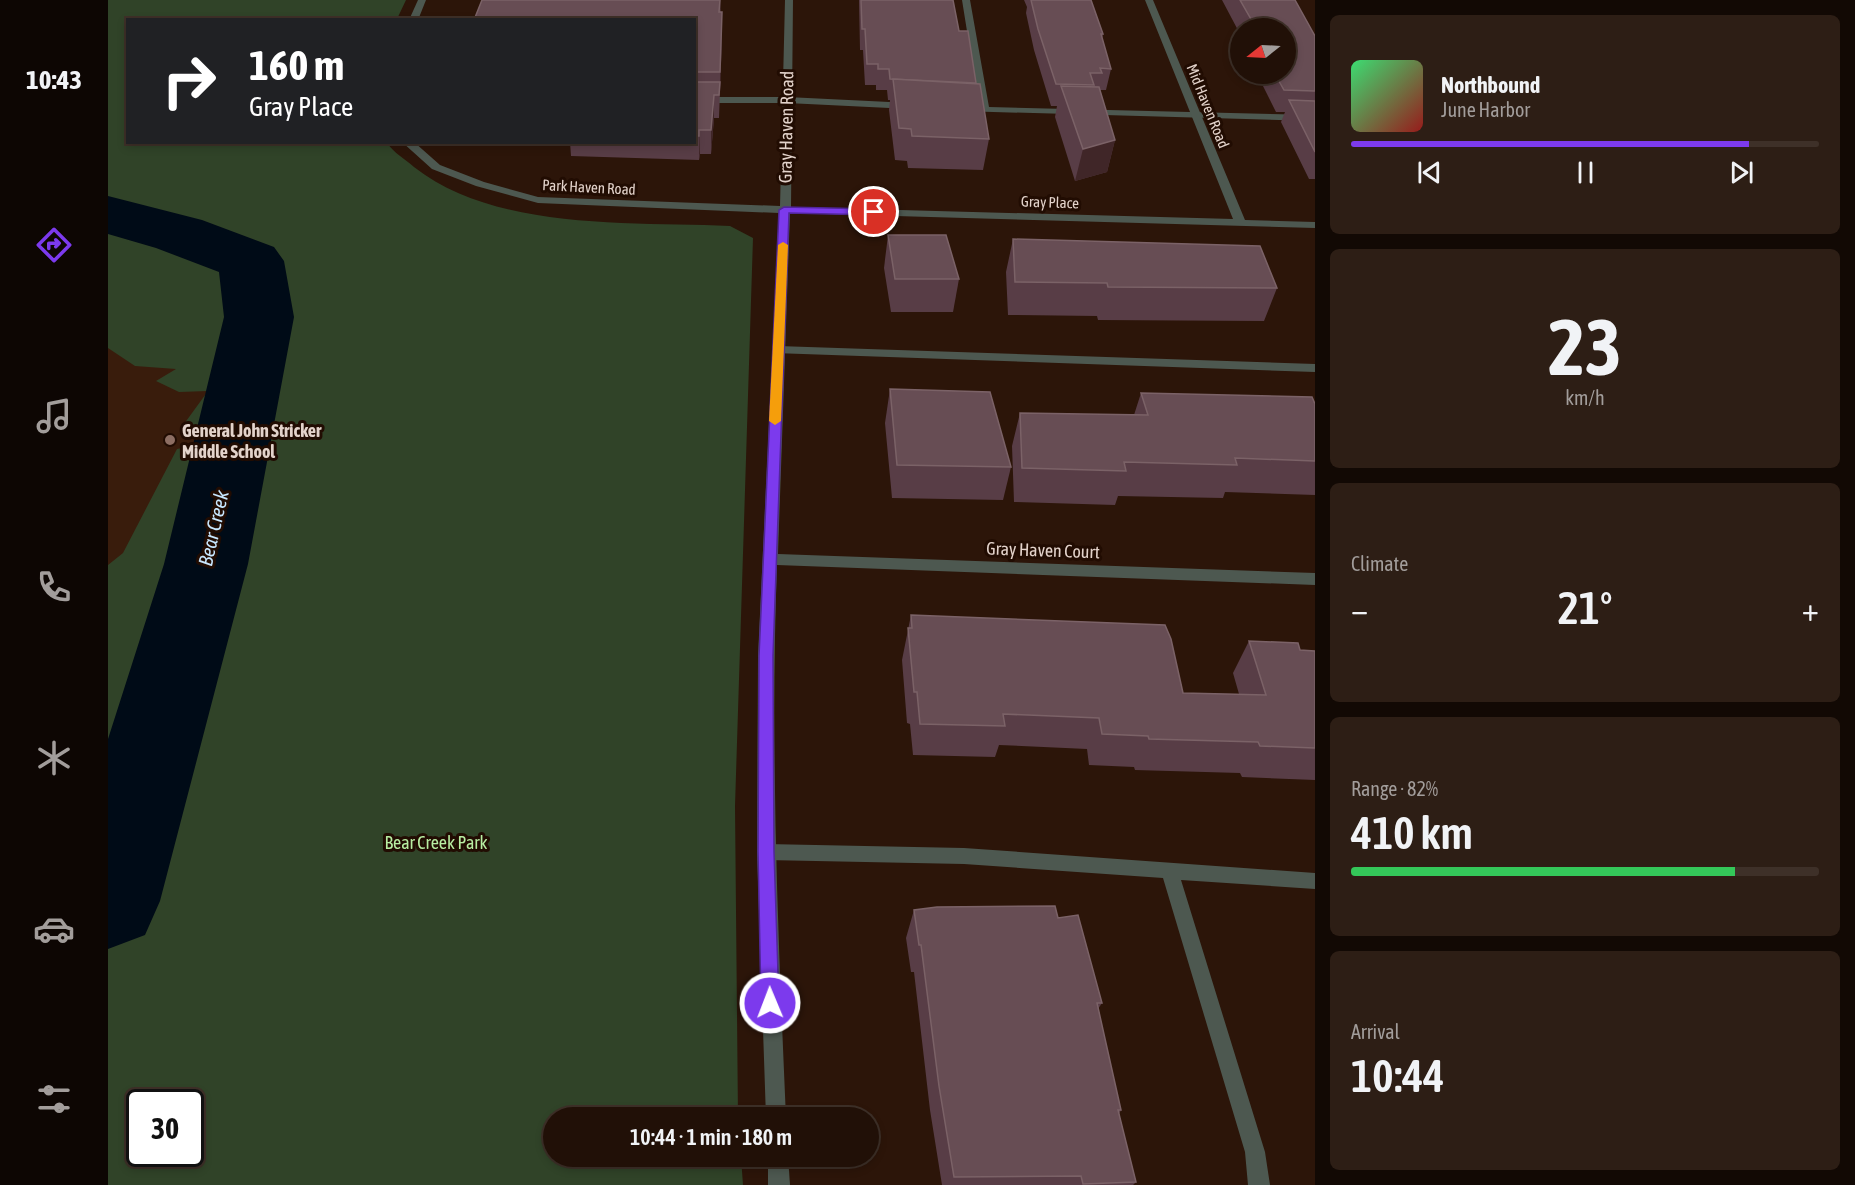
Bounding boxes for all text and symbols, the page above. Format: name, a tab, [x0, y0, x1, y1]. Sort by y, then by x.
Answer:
north arrow	[1230, 18, 1296, 84]
map controls	[1230, 18, 1296, 84]
text: 160 m	[249, 41, 344, 89]
icon: right	[150, 42, 228, 120]
street label: Mid Haven Road	[1183, 61, 1233, 151]
text: 10:43	[26, 64, 82, 95]
street label: Gray Haven Road	[775, 71, 797, 183]
text: Northbound	[1441, 72, 1540, 98]
text: Gray Place	[249, 91, 353, 122]
text: June Harbor	[1441, 98, 1530, 121]
icon: previous	[1413, 156, 1446, 189]
icon: pause	[1569, 156, 1602, 189]
icon: next	[1725, 156, 1758, 189]
street label: Park Haven Road	[542, 176, 636, 198]
pin	[848, 186, 899, 237]
street label: Gray Place	[1021, 192, 1079, 212]
icon: arrive	[857, 195, 890, 228]
icon: directions	[33, 224, 75, 266]
text: 23	[1548, 302, 1622, 392]
text: km/h	[1565, 386, 1605, 409]
icon: music	[33, 395, 75, 437]
place label: General John Stricker Middle School	[182, 420, 322, 462]
marker: General John Stricker Middle School	[163, 433, 177, 447]
water label: Bear Creek	[193, 488, 233, 568]
street label: Gray Haven Court	[986, 538, 1100, 562]
text: Climate	[1351, 552, 1408, 575]
icon: phone	[33, 566, 75, 608]
text: 21°	[1558, 582, 1612, 634]
text: −	[1351, 590, 1368, 628]
text: +	[1802, 590, 1819, 628]
icon: climate	[33, 737, 75, 779]
text: Range · 82%	[1351, 777, 1438, 800]
text: 410 km	[1351, 807, 1473, 859]
park label: Bear Creek Park	[385, 832, 488, 853]
icon: car	[33, 908, 75, 950]
position arrow	[738, 971, 802, 1035]
text: Arrival	[1351, 1020, 1400, 1043]
text: 10:44	[1351, 1050, 1445, 1102]
icon: filters	[33, 1078, 75, 1120]
speed limit sign: 30	[126, 1089, 204, 1167]
text: 10:44 · 1 min · 180 m	[630, 1124, 792, 1150]

